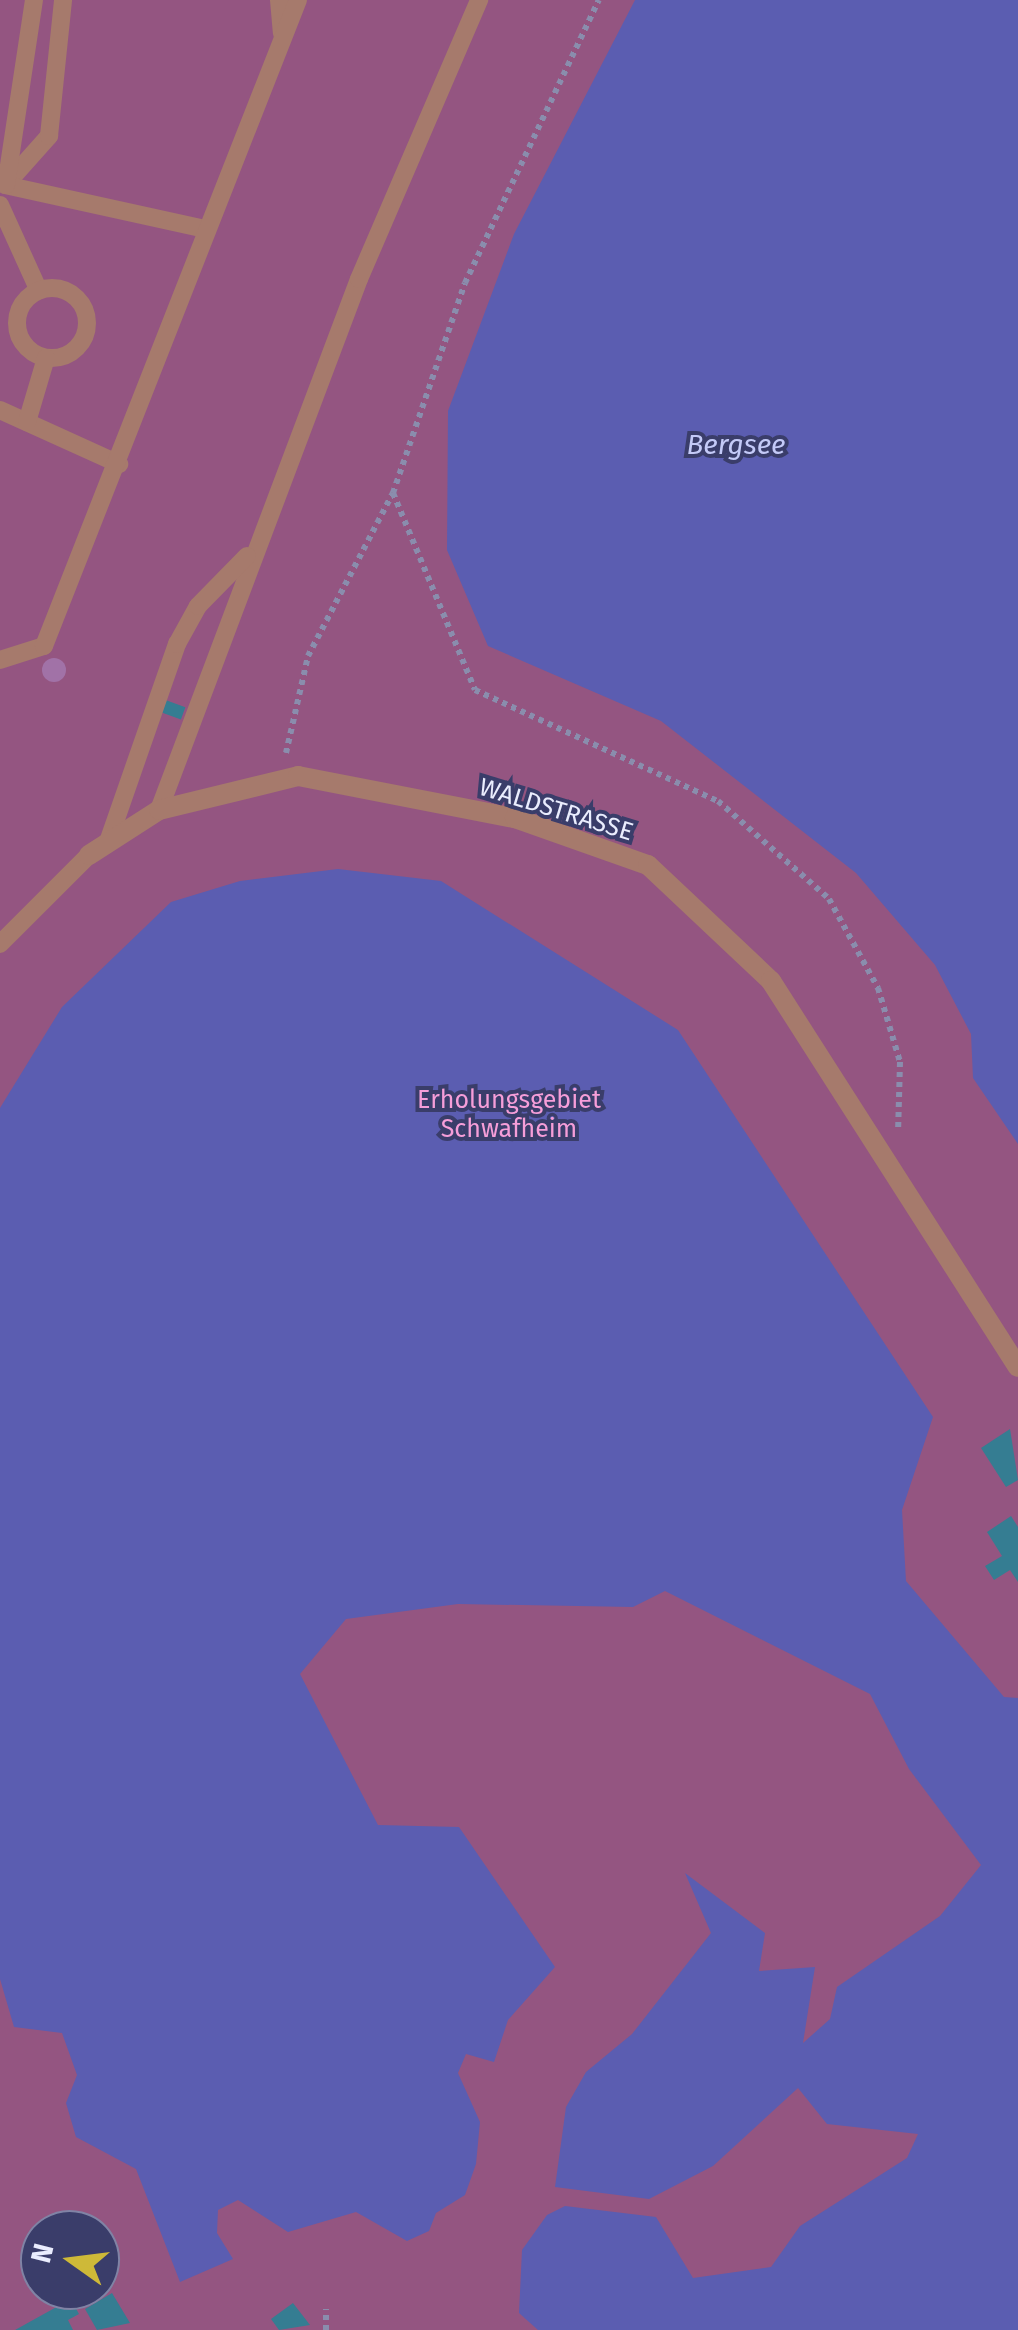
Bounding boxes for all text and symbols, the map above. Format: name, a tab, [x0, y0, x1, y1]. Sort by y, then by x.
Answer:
water label: Bergsee	[686, 428, 786, 462]
street label: WALDSTRASSE	[475, 772, 637, 848]
park label: Erholungsgebiet Schwafheim	[417, 1086, 601, 1145]
north arrow	[20, 2210, 120, 2310]
text: N	[24, 2240, 61, 2266]

